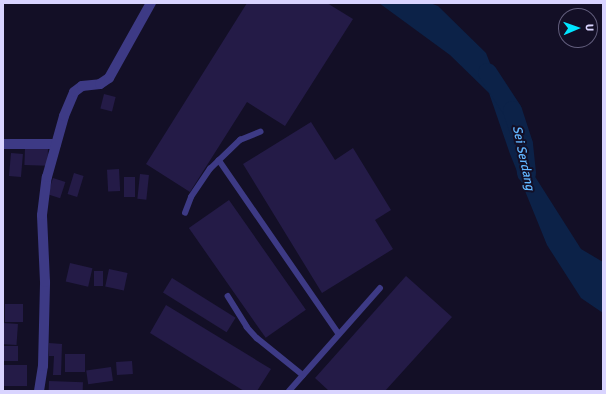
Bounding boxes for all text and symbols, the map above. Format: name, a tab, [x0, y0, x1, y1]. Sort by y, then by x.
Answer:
north arrow	[558, 8, 598, 48]
text: U	[583, 24, 596, 32]
water label: Sei Serdang	[509, 124, 537, 192]

